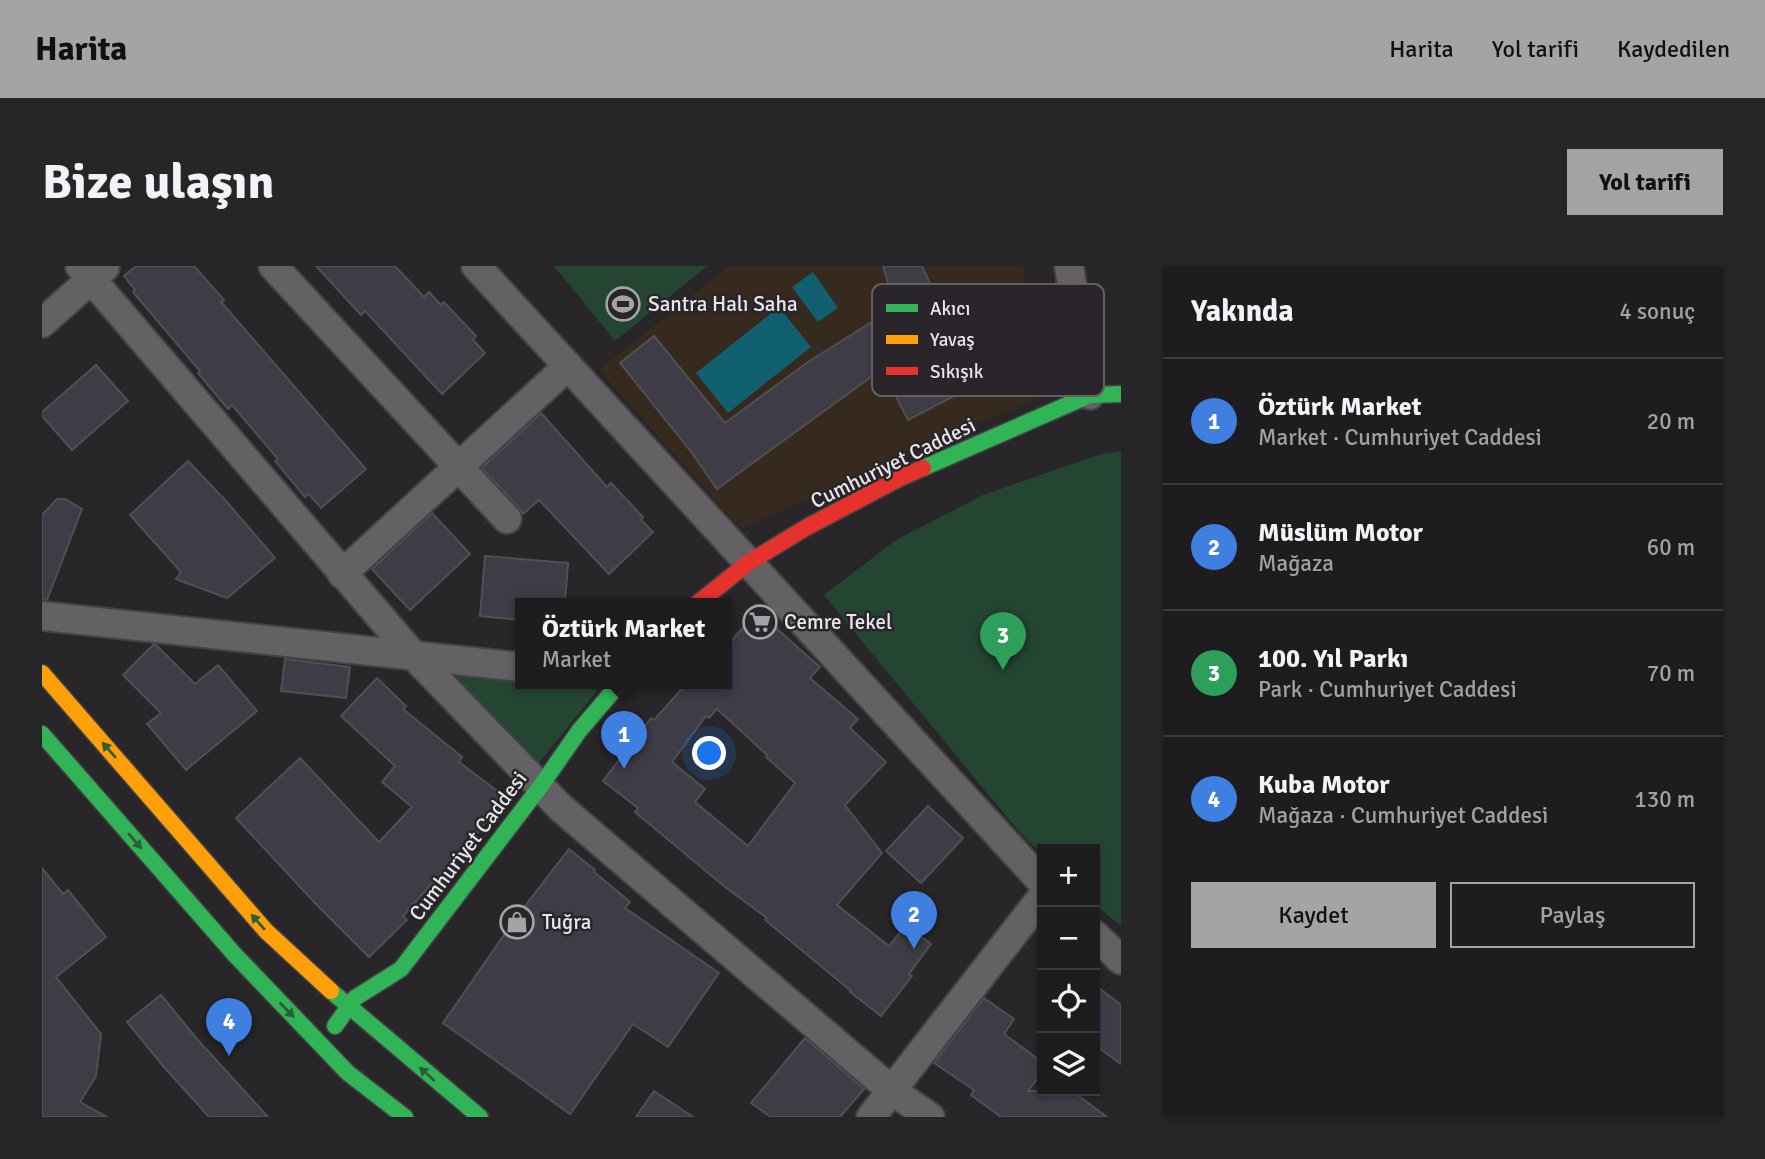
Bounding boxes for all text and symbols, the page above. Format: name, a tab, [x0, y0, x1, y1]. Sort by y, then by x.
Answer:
text: Harita	[35, 29, 127, 70]
text: Harita	[1389, 34, 1454, 64]
text: Yol tarifi	[1492, 34, 1579, 64]
text: Kaydedilen	[1617, 34, 1730, 64]
button: Yol tarifi	[1567, 149, 1723, 215]
text: Bize ulaşın	[42, 152, 274, 212]
legend	[872, 284, 1104, 396]
sports icon: Santra Halı Saha	[604, 285, 642, 323]
place label: Santra Halı Saha	[648, 291, 798, 317]
text: Yakında	[1191, 293, 1294, 330]
text: Akıcı	[930, 297, 970, 321]
text: 4 sonuç	[1620, 297, 1695, 326]
text: Yavaş	[930, 328, 975, 352]
text: Sıkışık	[930, 360, 984, 384]
text: Öztürk Market	[1258, 391, 1422, 423]
text: 1	[1208, 407, 1220, 436]
text: 20 m	[1647, 407, 1695, 436]
street label: Cumhuriyet Caddesi	[806, 412, 980, 514]
text: Market · Cumhuriyet Caddesi	[1258, 423, 1542, 452]
text: Müslüm Motor	[1258, 517, 1423, 549]
text: 2	[1208, 533, 1220, 562]
text: 60 m	[1647, 533, 1695, 562]
text: Mağaza	[1258, 549, 1334, 578]
popup	[515, 598, 732, 689]
supermarket icon: Cemre Tekel	[741, 603, 779, 641]
place label: Cemre Tekel	[784, 609, 892, 635]
pin: 3	[980, 612, 1026, 670]
text: Öztürk Market	[542, 613, 705, 645]
text: 100. Yıl Parkı	[1258, 643, 1408, 675]
text: Market	[542, 645, 611, 674]
text: 3	[1208, 659, 1220, 688]
text: 70 m	[1647, 659, 1695, 688]
text: Park · Cumhuriyet Caddesi	[1258, 675, 1517, 704]
pin: 1	[601, 711, 647, 769]
your location	[692, 736, 726, 770]
one-way arrow	[101, 741, 117, 759]
street label: Cumhuriyet Caddesi	[403, 766, 533, 926]
text: Kuba Motor	[1258, 769, 1390, 801]
text: 4	[1208, 785, 1220, 814]
text: 130 m	[1634, 785, 1695, 814]
text: Mağaza · Cumhuriyet Caddesi	[1258, 801, 1548, 830]
one-way arrow	[127, 832, 142, 849]
map controls	[1037, 844, 1100, 1096]
button: +	[1037, 844, 1100, 907]
button: Kaydet	[1191, 882, 1436, 948]
button: Paylaş	[1450, 882, 1695, 948]
pin: 2	[891, 891, 937, 949]
shop icon: Tuğra	[498, 903, 536, 941]
button: −	[1037, 907, 1100, 970]
place label: Tuğra	[542, 909, 591, 935]
one-way arrow	[251, 913, 266, 930]
button: locate	[1037, 970, 1100, 1033]
pin: 4	[206, 998, 252, 1056]
one-way arrow	[279, 1001, 296, 1018]
button: layers	[1037, 1033, 1100, 1096]
one-way arrow	[419, 1066, 436, 1082]

